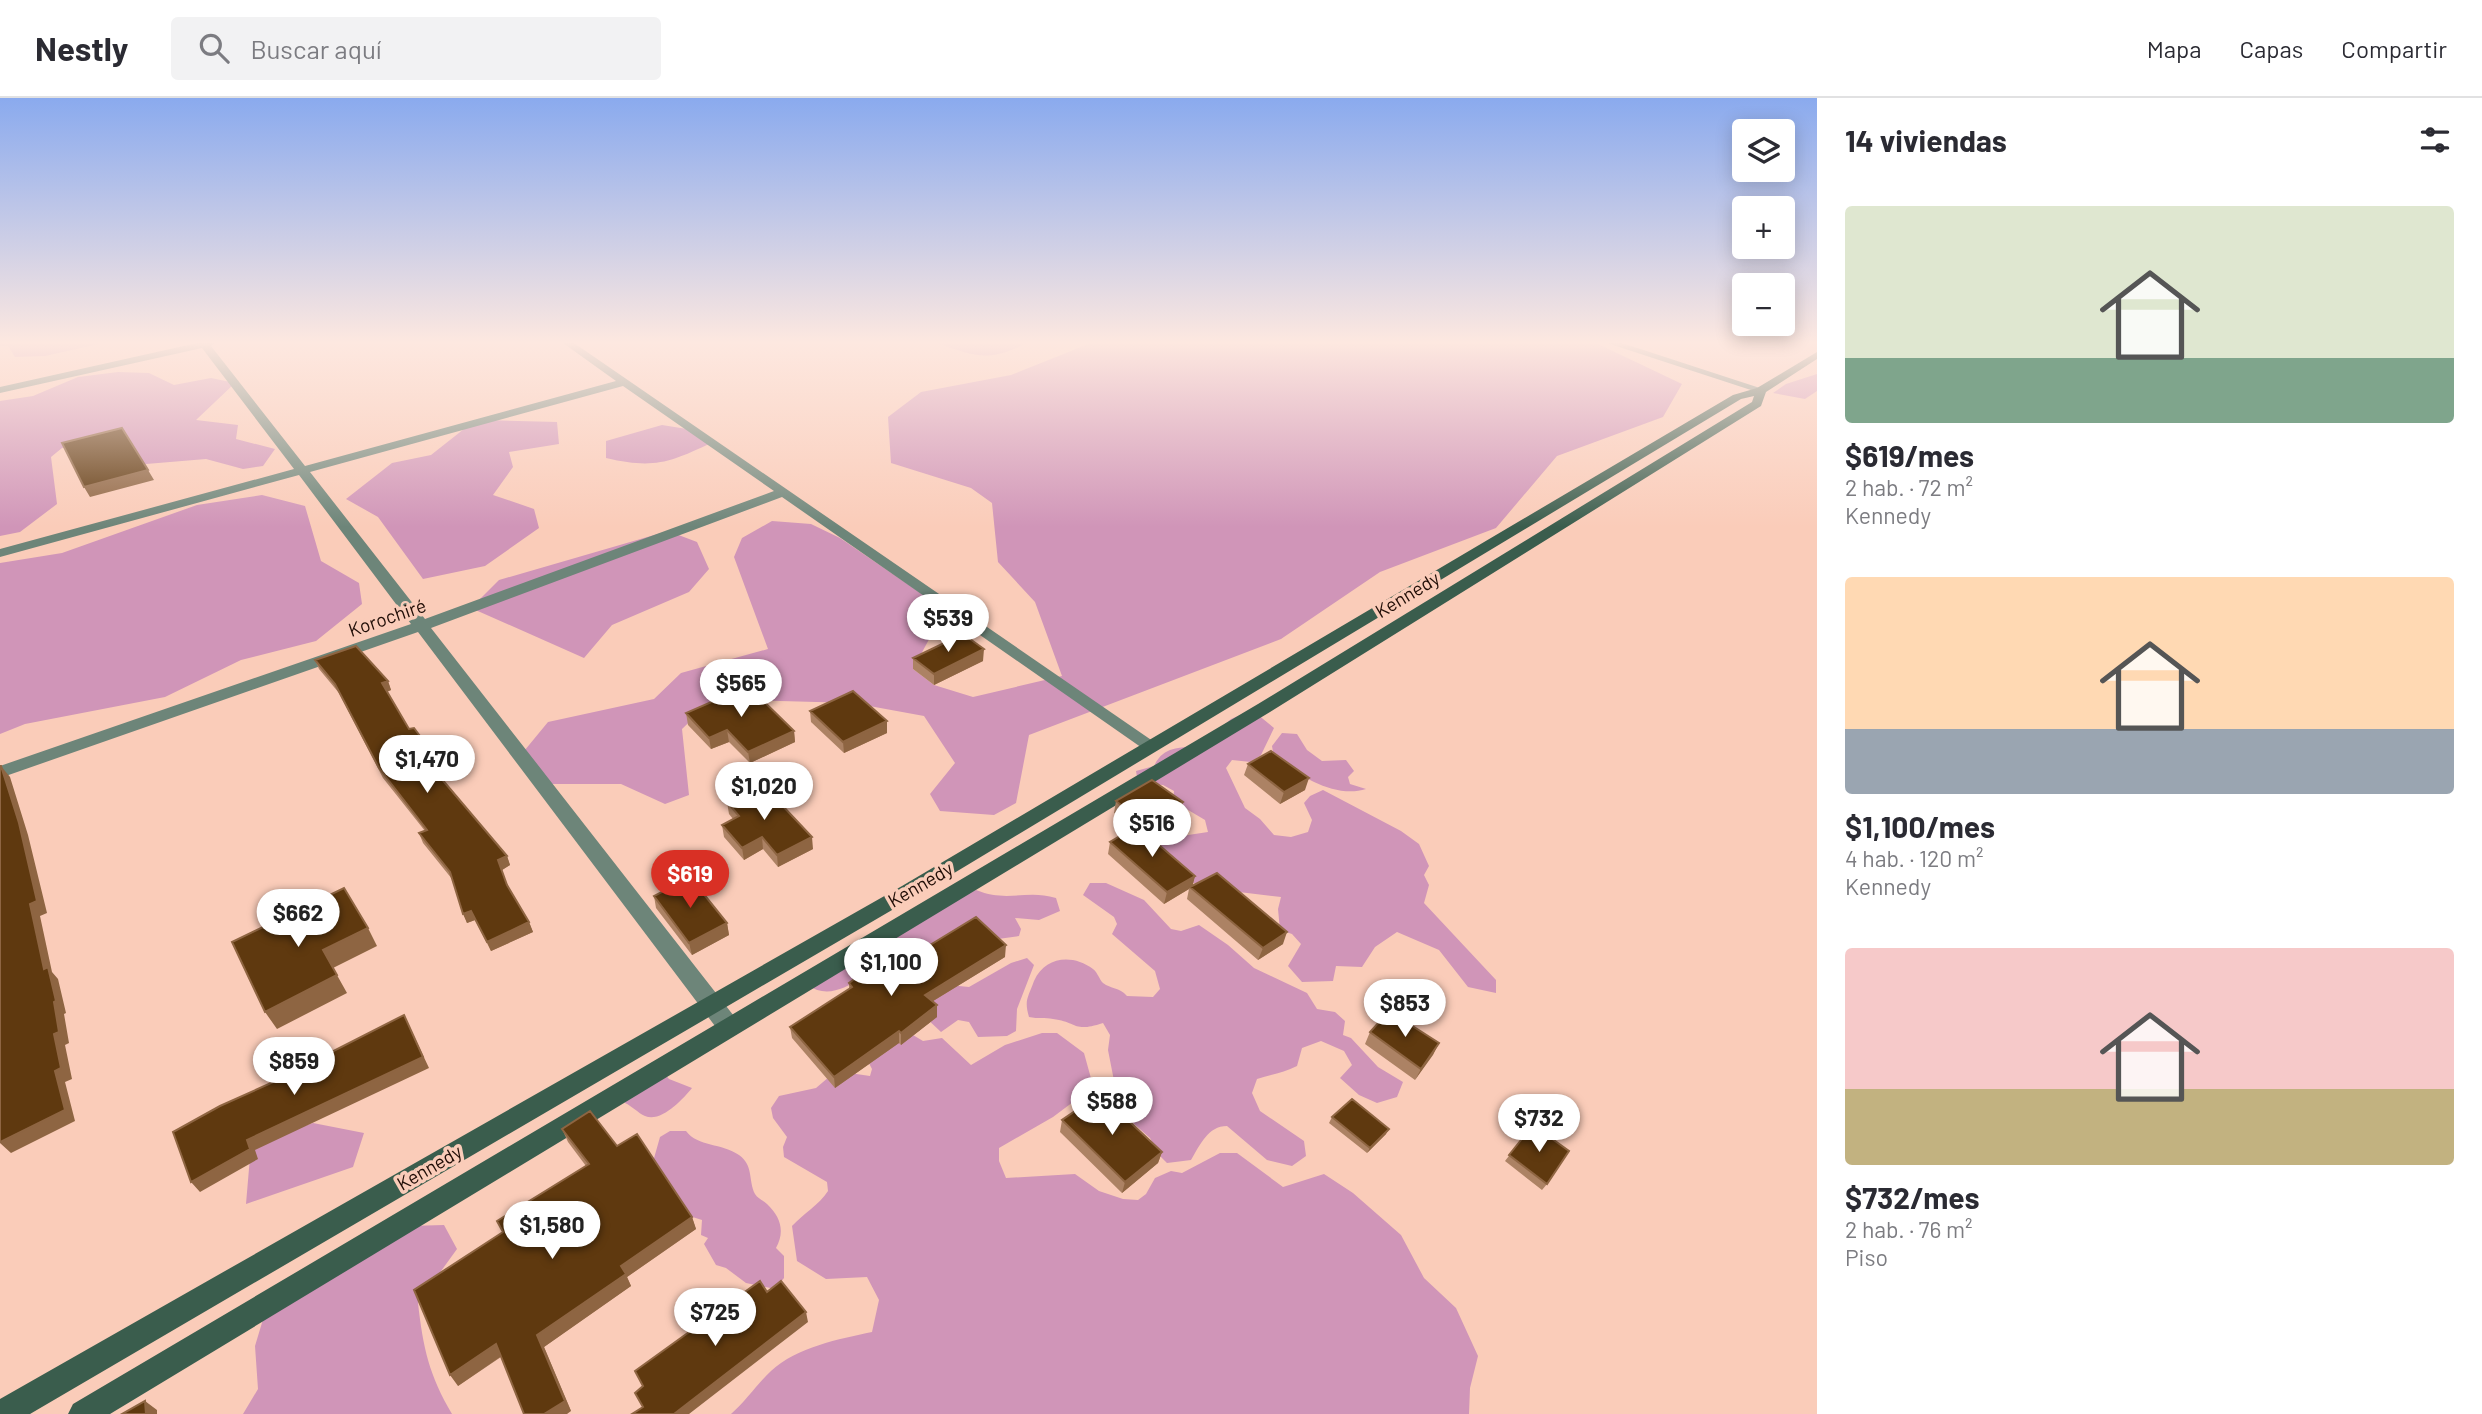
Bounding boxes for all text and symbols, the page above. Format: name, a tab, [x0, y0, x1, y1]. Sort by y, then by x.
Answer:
search box	[171, 17, 661, 80]
text: Nestly	[35, 28, 129, 68]
icon: search	[195, 29, 233, 67]
text: Buscar aquí	[251, 33, 381, 64]
text: Mapa	[2147, 34, 2202, 63]
text: Capas	[2240, 34, 2303, 63]
text: Compartir	[2341, 34, 2447, 63]
map controls	[1732, 119, 1795, 336]
button: layers	[1732, 119, 1795, 182]
icon: filters	[2416, 121, 2454, 159]
text: 14 viviendas	[1845, 122, 2007, 158]
button: +	[1732, 196, 1795, 259]
icon: home	[2087, 252, 2213, 378]
button: −	[1732, 273, 1795, 336]
text: $619/mes	[1845, 437, 1974, 473]
text: 2 hab. · 72 m²	[1845, 473, 1973, 501]
text: Kennedy	[1845, 501, 1931, 529]
street label: Kennedy	[1371, 566, 1444, 622]
street label: Korochiré	[345, 593, 429, 641]
pin: $539	[907, 594, 989, 654]
text: $539	[923, 603, 973, 631]
icon: home	[2087, 623, 2213, 749]
pin: $565	[700, 660, 782, 719]
text: $565	[716, 668, 766, 696]
pin: $1,470	[370, 736, 484, 795]
text: $1,470	[395, 744, 459, 772]
pin: $1,020	[707, 762, 821, 822]
text: $1,020	[731, 771, 797, 799]
pin: $516	[1111, 800, 1193, 859]
text: $516	[1129, 808, 1175, 836]
text: $1,100/mes	[1845, 808, 1995, 844]
text: 4 hab. · 120 m²	[1845, 844, 1983, 872]
pin: $619	[649, 850, 731, 910]
street label: Kennedy	[883, 856, 957, 912]
text: $619	[667, 859, 713, 887]
text: Kennedy	[1845, 872, 1931, 900]
pin: $662	[257, 890, 339, 949]
text: $662	[273, 898, 323, 926]
pin: $1,100	[834, 939, 948, 998]
text: $1,100	[860, 947, 922, 975]
pin: $853	[1364, 979, 1446, 1039]
text: $853	[1380, 988, 1430, 1016]
icon: home	[2087, 994, 2213, 1120]
pin: $859	[253, 1038, 335, 1097]
text: $859	[269, 1046, 319, 1074]
pin: $588	[1071, 1077, 1153, 1137]
text: $588	[1087, 1086, 1137, 1114]
pin: $732	[1498, 1094, 1580, 1154]
text: $732	[1514, 1103, 1564, 1131]
street label: Kennedy	[392, 1139, 466, 1195]
text: $732/mes	[1845, 1179, 1980, 1215]
pin: $1,580	[495, 1202, 609, 1261]
text: $1,580	[519, 1210, 585, 1238]
text: 2 hab. · 76 m²	[1845, 1215, 1972, 1243]
text: Piso	[1845, 1243, 1888, 1271]
pin: $725	[674, 1288, 756, 1348]
text: $725	[690, 1297, 740, 1325]

